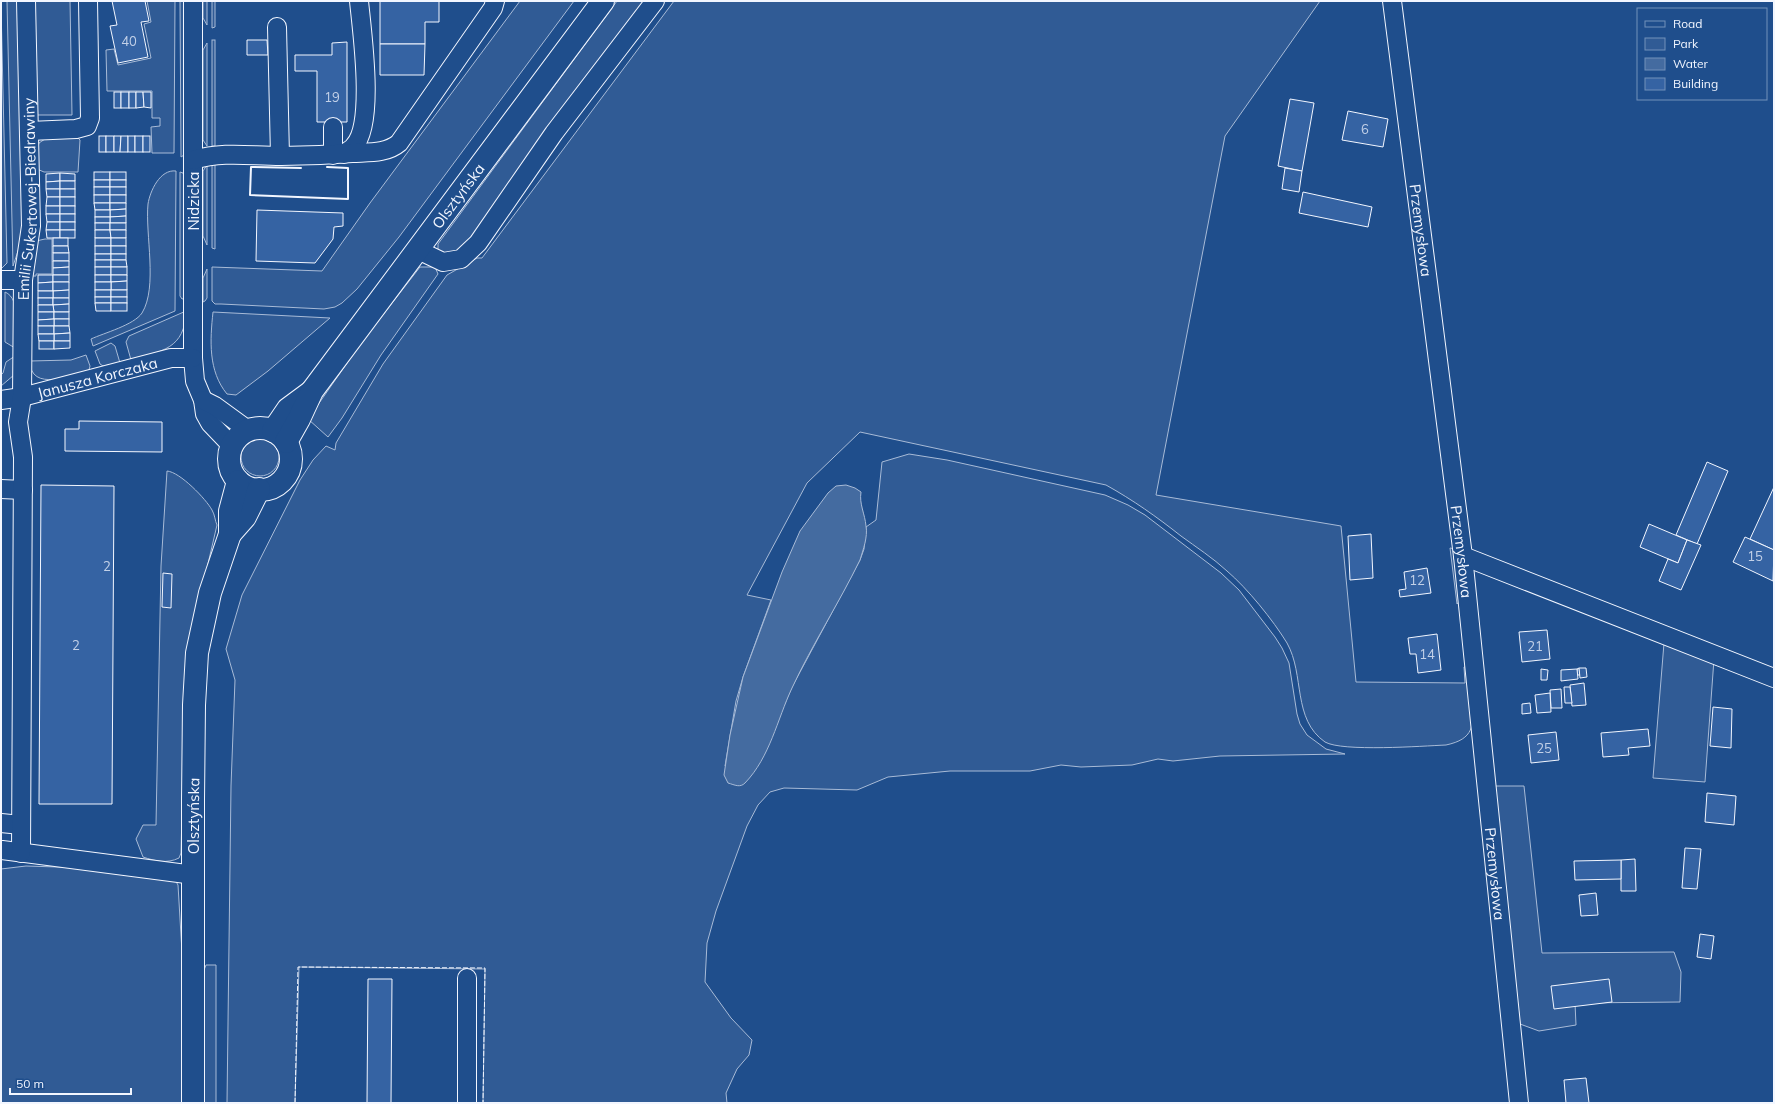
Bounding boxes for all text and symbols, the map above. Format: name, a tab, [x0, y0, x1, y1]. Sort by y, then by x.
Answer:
legend	[1637, 8, 1767, 100]
text: Road	[1673, 16, 1702, 31]
house number: 40	[121, 33, 137, 49]
text: Park	[1673, 36, 1699, 51]
text: Water	[1673, 56, 1709, 71]
text: Building	[1673, 76, 1718, 91]
house number: 19	[324, 89, 340, 105]
street label: Emilii Sukertowej-Biedrawiny	[13, 97, 41, 300]
house number: 6	[1361, 121, 1369, 137]
street label: Olsztyńska	[427, 159, 488, 232]
street label: Nidzicka	[184, 171, 203, 231]
street label: Przemysłowa	[1406, 183, 1437, 278]
street label: Janusza Korczaka	[35, 352, 159, 402]
street label: Przemysłowa	[1447, 504, 1477, 599]
house number: 15	[1747, 548, 1763, 564]
house number: 2	[103, 558, 111, 574]
house number: 12	[1409, 572, 1425, 588]
house number: 2	[72, 637, 80, 653]
house number: 21	[1527, 638, 1543, 654]
house number: 14	[1419, 646, 1435, 662]
house number: 25	[1536, 740, 1552, 756]
street label: Olsztyńska	[183, 778, 203, 854]
street label: Przemysłowa	[1481, 826, 1510, 921]
scale bar	[10, 1070, 131, 1096]
text: 50 m	[16, 1076, 44, 1091]

